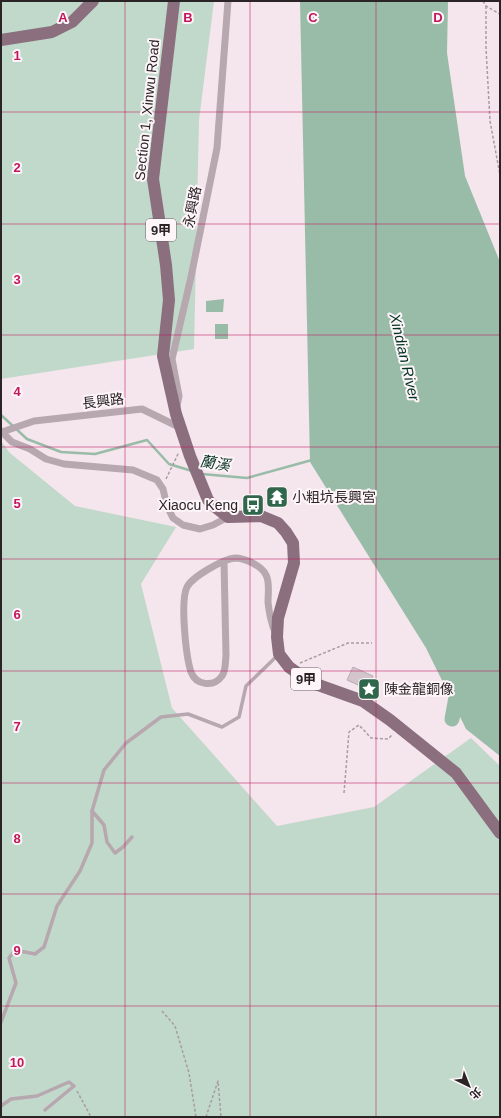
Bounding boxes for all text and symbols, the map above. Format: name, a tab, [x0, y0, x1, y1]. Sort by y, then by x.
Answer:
text: A	[58, 10, 68, 25]
text: B	[183, 10, 193, 25]
text: C	[308, 10, 318, 25]
text: D	[433, 10, 443, 25]
street label: Section 1, Xinwu Road	[132, 39, 162, 181]
text: 1	[13, 48, 21, 63]
text: 2	[13, 160, 21, 175]
street label: 永興路	[180, 185, 204, 229]
road number: 9甲	[146, 219, 176, 241]
text: 3	[13, 272, 21, 287]
water label: Xindian River	[386, 311, 424, 403]
text: 4	[13, 384, 21, 399]
street label: 長興路	[81, 391, 125, 411]
water label: 蘭溪	[199, 452, 233, 474]
temple icon: 小粗坑長興宮	[264, 484, 290, 510]
place label: 小粗坑長興宮	[292, 489, 376, 505]
bus stop icon: Xiaocu Keng	[240, 492, 266, 518]
text: 5	[13, 496, 21, 511]
place label: Xiaocu Keng	[159, 497, 238, 513]
text: 6	[13, 607, 21, 622]
road number: 9甲	[291, 668, 321, 690]
place icon: 陳金龍銅像	[356, 676, 382, 702]
place label: 陳金龍銅像	[384, 681, 454, 697]
text: 7	[13, 719, 21, 734]
text: 8	[13, 831, 21, 846]
text: 9	[13, 943, 21, 958]
text: 10	[10, 1055, 24, 1070]
north arrow	[449, 1066, 489, 1106]
text: 北	[468, 1085, 484, 1101]

